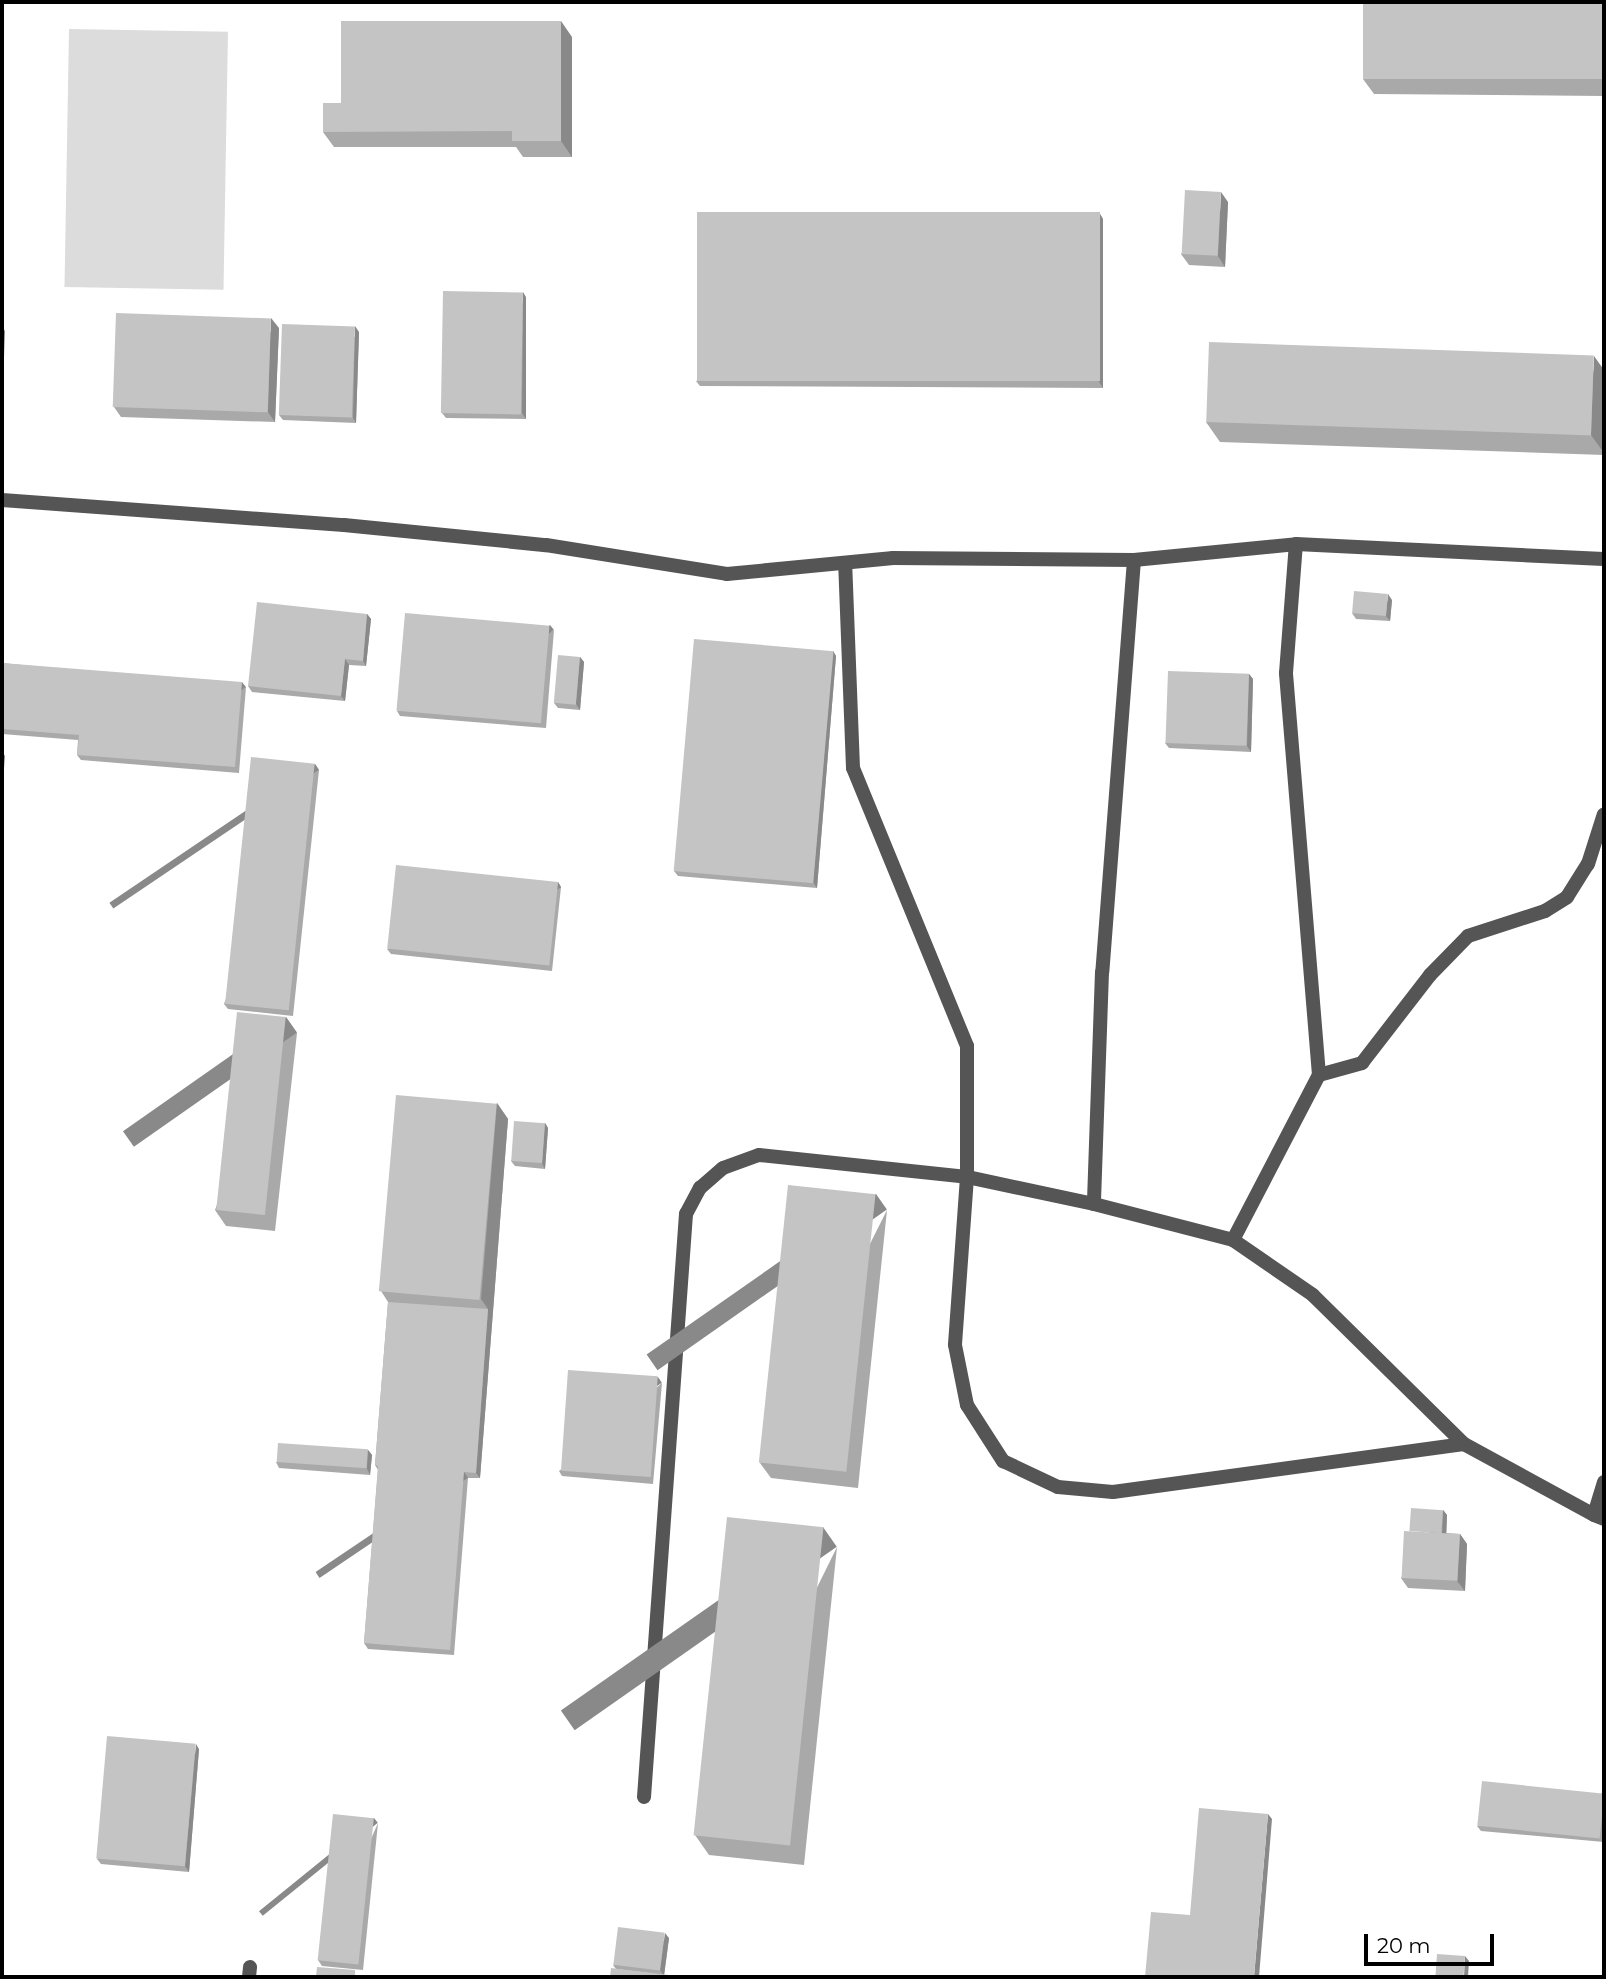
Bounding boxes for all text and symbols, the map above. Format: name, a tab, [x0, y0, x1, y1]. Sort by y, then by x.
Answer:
scale bar	[1368, 1920, 1498, 1964]
text: 20 m	[1377, 1933, 1431, 1958]

